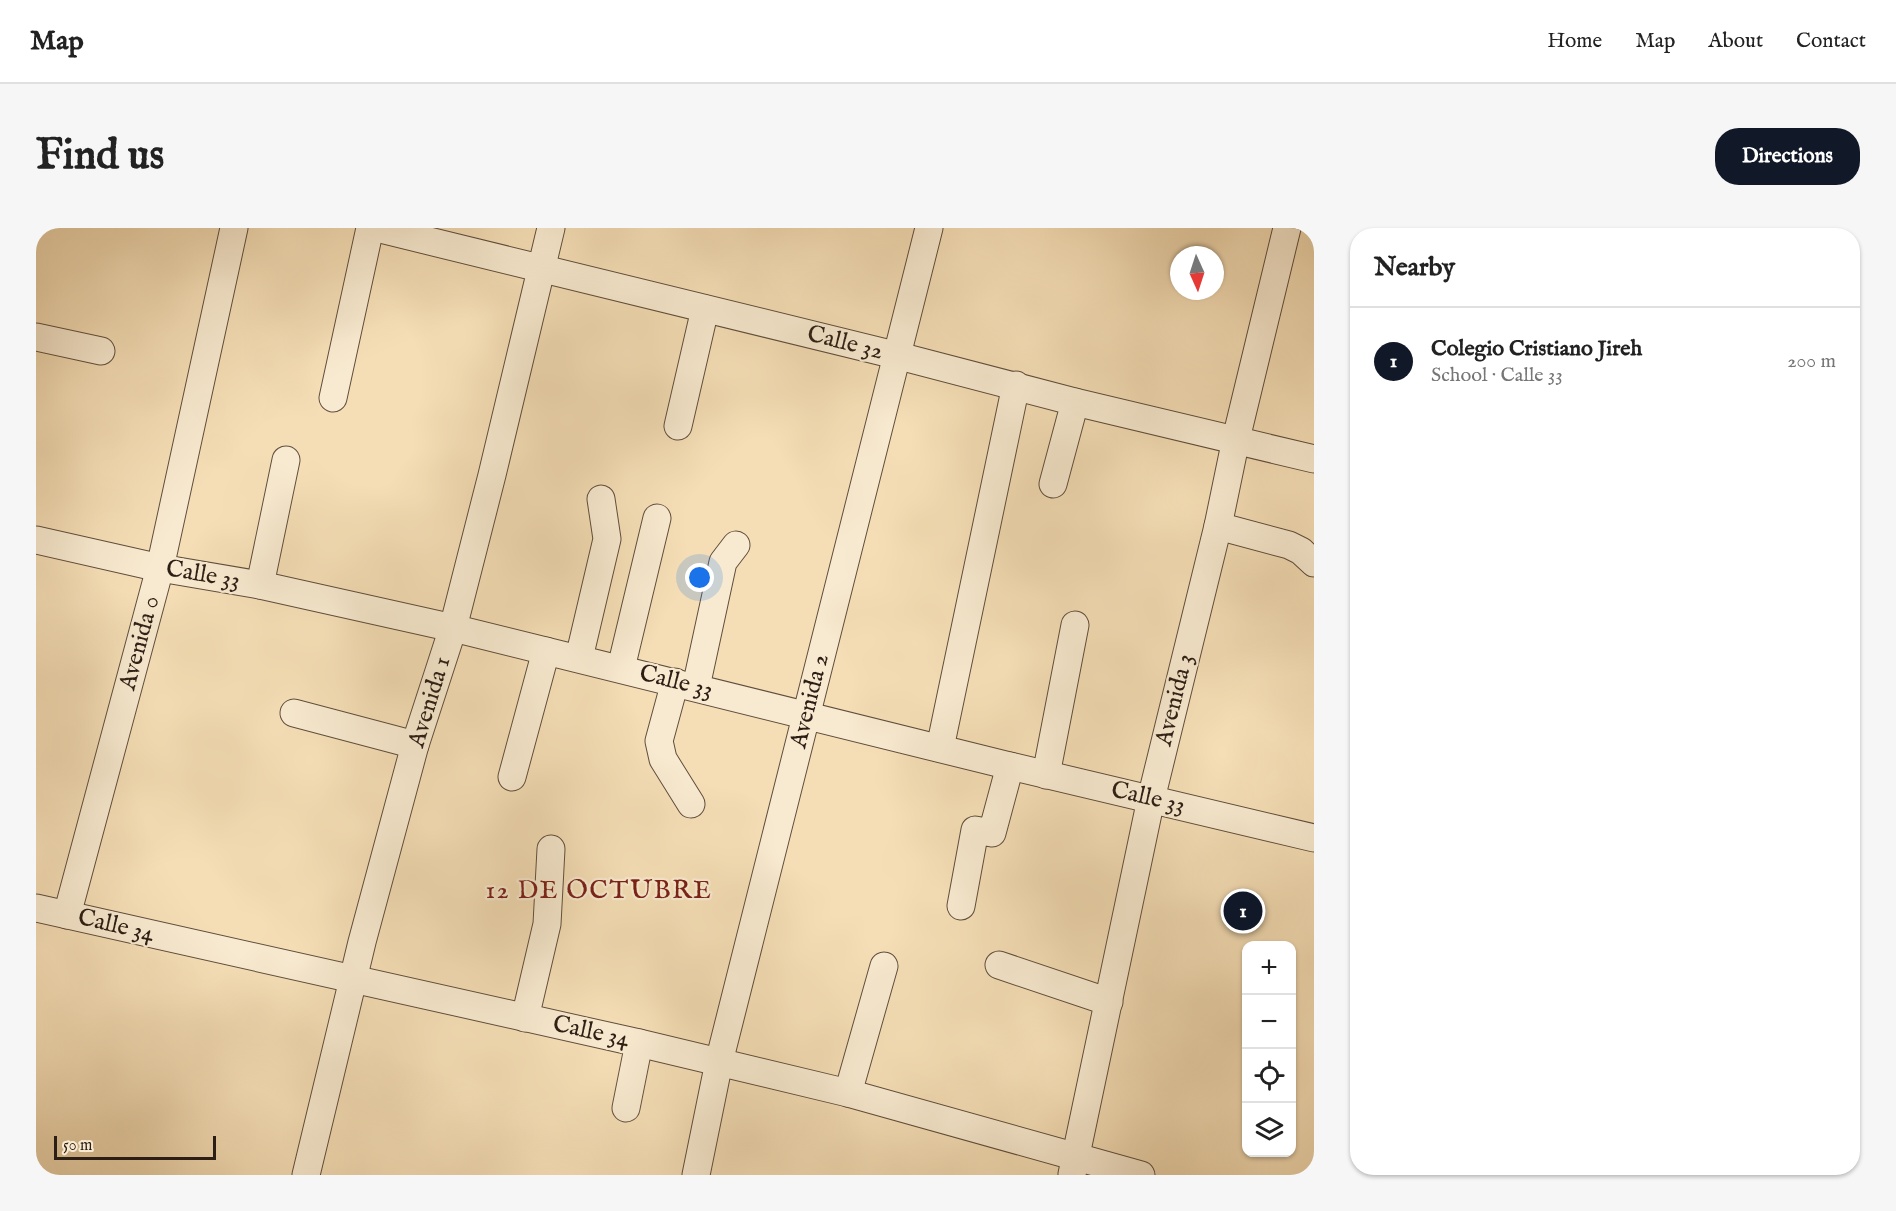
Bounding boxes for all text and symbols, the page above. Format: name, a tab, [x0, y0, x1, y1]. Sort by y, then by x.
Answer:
text: Map	[30, 24, 84, 59]
text: Home	[1547, 28, 1602, 55]
text: Map	[1635, 28, 1675, 55]
text: About	[1708, 28, 1763, 55]
text: Contact	[1796, 28, 1866, 55]
button: Directions	[1715, 128, 1860, 185]
text: Find us	[36, 130, 164, 183]
north arrow	[1170, 246, 1224, 300]
text: Nearby	[1374, 251, 1455, 284]
street label: Calle 32	[804, 319, 886, 367]
text: Colegio Cristiano Jireh	[1431, 335, 1642, 363]
text: 1	[1390, 349, 1397, 374]
text: 200 m	[1787, 349, 1836, 374]
text: School · Calle 33	[1431, 363, 1563, 388]
street label: Calle 33	[164, 553, 242, 597]
your location	[685, 563, 714, 592]
street label: Avenida 0	[112, 592, 167, 695]
street label: Avenida 2	[783, 651, 837, 752]
street label: Avenida 3	[1148, 651, 1201, 750]
street label: Avenida 1	[401, 653, 459, 752]
street label: Calle 33	[636, 658, 716, 706]
street label: Calle 33	[1108, 774, 1188, 822]
district label: 12 DE OCTUBRE	[485, 874, 713, 907]
pin: 1	[1224, 888, 1262, 934]
street label: Calle 34	[75, 902, 157, 950]
map controls	[1242, 941, 1296, 1157]
button: +	[1242, 941, 1296, 995]
button: −	[1242, 995, 1296, 1049]
street label: Calle 34	[550, 1009, 632, 1055]
button: locate	[1242, 1049, 1296, 1103]
button: layers	[1242, 1103, 1296, 1157]
scale bar	[54, 1133, 216, 1160]
text: 50 m	[63, 1136, 92, 1156]

